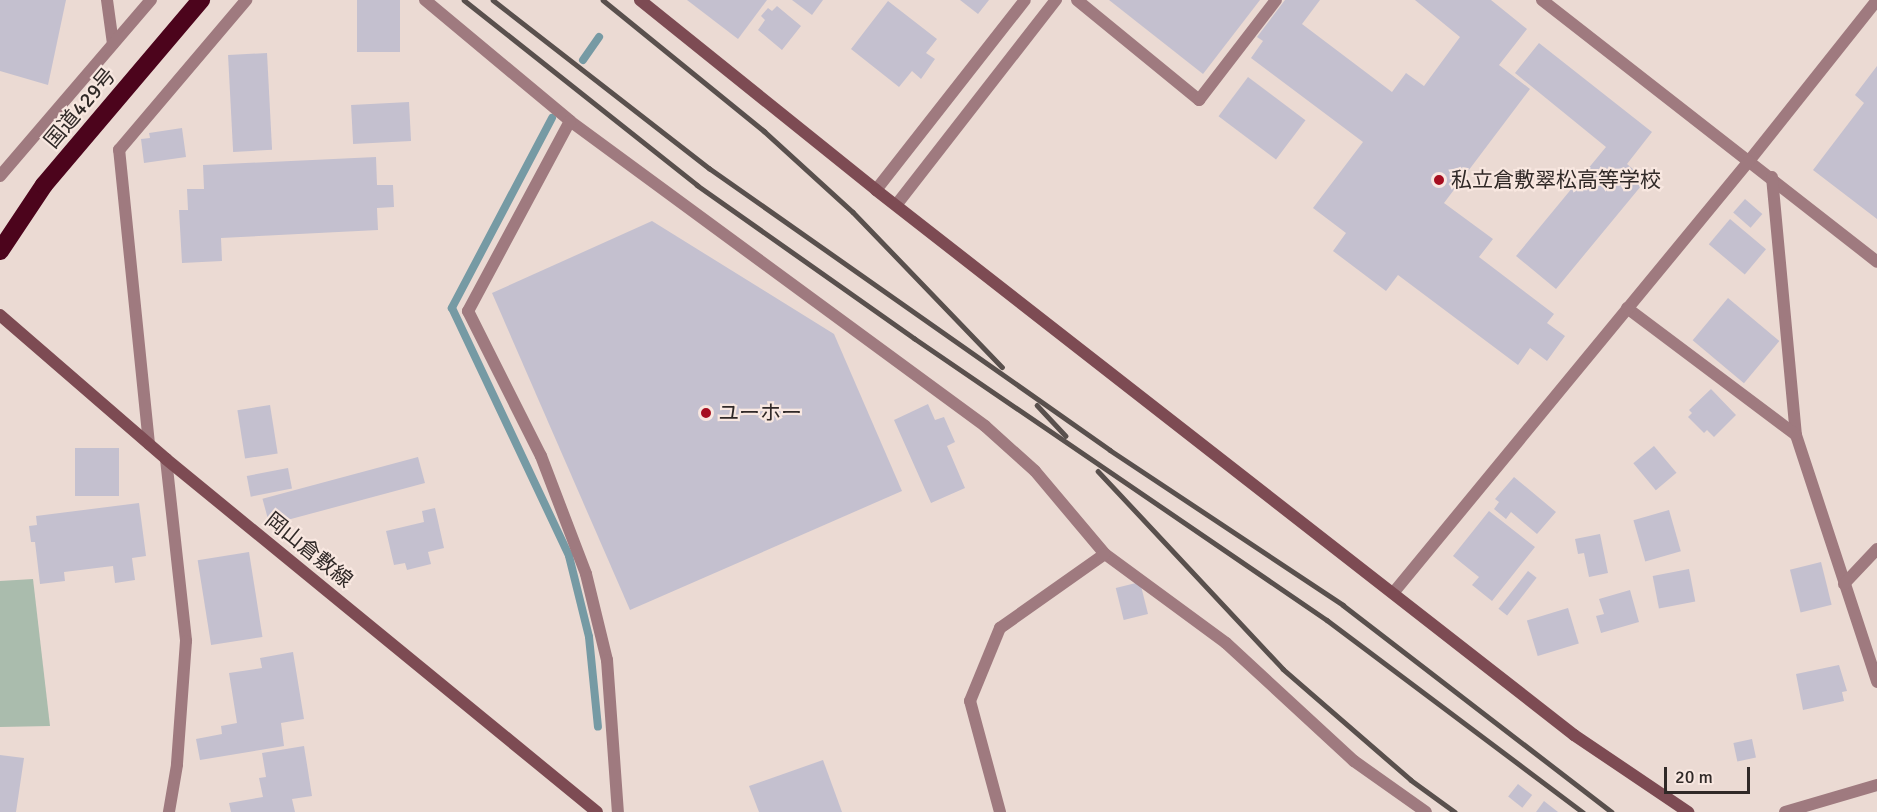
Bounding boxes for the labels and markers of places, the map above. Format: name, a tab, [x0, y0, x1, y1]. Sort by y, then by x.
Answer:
place label: 私立倉敷翠松高等学校	[1451, 167, 1661, 193]
marker: 私立倉敷翠松高等学校	[1432, 173, 1446, 187]
place label: ユーホー	[718, 400, 802, 426]
marker: ユーホー	[699, 406, 713, 420]

